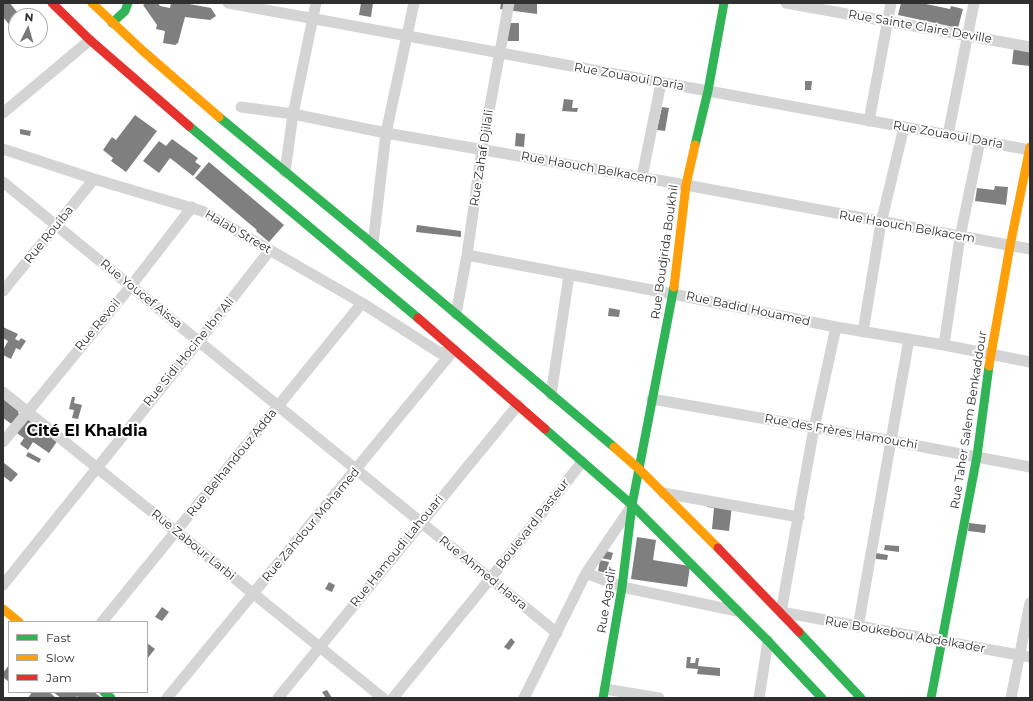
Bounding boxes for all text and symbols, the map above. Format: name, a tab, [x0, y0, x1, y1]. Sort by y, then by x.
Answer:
street label: Rue Sainte Claire Deville	[847, 7, 993, 47]
north arrow	[8, 8, 48, 48]
text: N	[24, 10, 34, 24]
street label: Rue Zouaoui Daria	[573, 60, 685, 94]
street label: Rue Zahaf Djilali	[467, 109, 497, 207]
street label: Rue Zouaoui Daria	[892, 118, 1004, 152]
street label: Rue Haouch Belkacem	[520, 149, 658, 187]
street label: Rue Boudjrida Boukhil	[648, 184, 682, 320]
street label: Rue Rouiba	[21, 203, 77, 267]
street label: Halab Street	[202, 207, 274, 257]
street label: Rue Haouch Belkacem	[838, 208, 976, 246]
street label: Rue Youcef Aissa	[97, 257, 185, 331]
street label: Rue Badid Houamed	[685, 289, 811, 329]
street label: Rue Sidi Hocine Ibn Ali	[141, 295, 237, 409]
street label: Rue Revoil	[72, 296, 124, 354]
street label: Rue Taher Salem Benkaddour	[948, 330, 990, 510]
street label: Rue Belhandouz Adda	[184, 406, 280, 520]
street label: Rue des Frères Hamouchi	[763, 411, 919, 453]
district label: Cité El Khaldia	[26, 421, 148, 441]
street label: Rue Zahdour Mohamed	[259, 465, 363, 585]
street label: Boulevard Pasteur	[493, 476, 573, 572]
street label: Rue Hamoudi Lahouari	[347, 492, 447, 610]
street label: Rue Zabour Larbi	[148, 507, 238, 583]
street label: Rue Ahmed Hasra	[436, 533, 530, 613]
street label: Rue Agadir	[595, 566, 619, 634]
street label: Rue Boukebou Abdelkader	[824, 614, 986, 656]
legend	[8, 621, 148, 693]
text: Fast	[46, 630, 71, 645]
text: Slow	[46, 650, 75, 665]
text: Jam	[46, 670, 72, 685]

